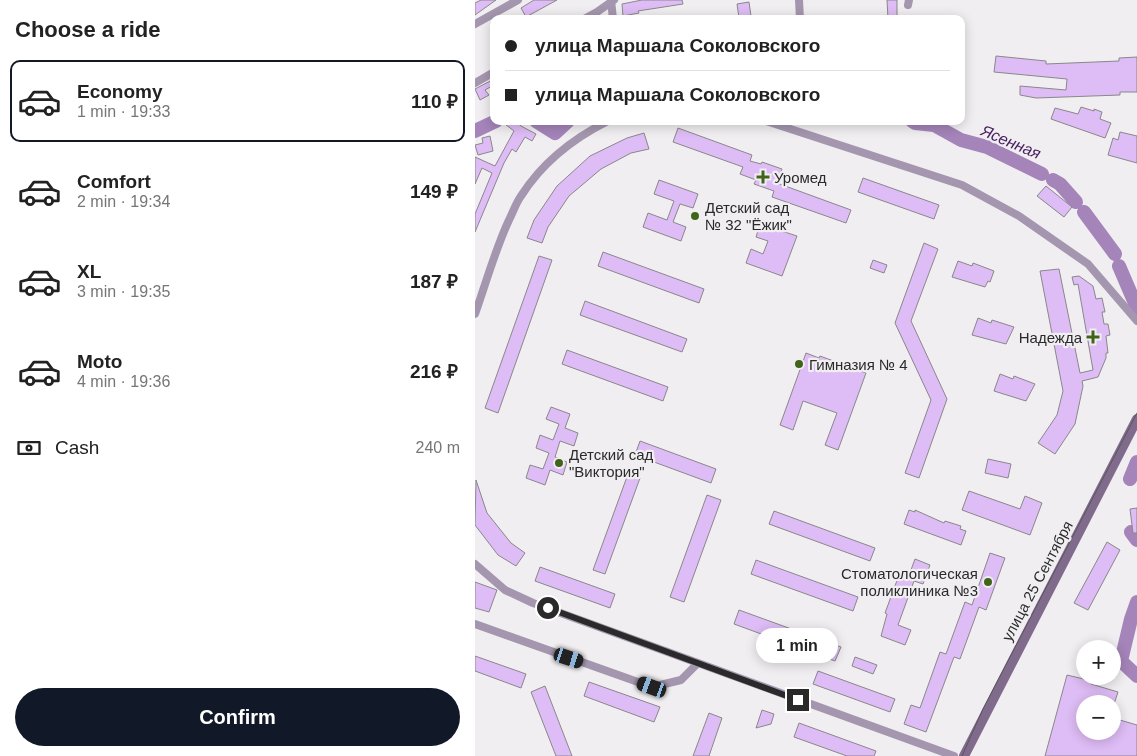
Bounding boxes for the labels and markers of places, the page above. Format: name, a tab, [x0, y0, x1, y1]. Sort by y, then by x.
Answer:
place label: Уромед	[774, 169, 827, 186]
marker: Уромед	[756, 170, 770, 184]
place label: Детский сад № 32 "Ёжик"	[705, 199, 792, 233]
marker: Детский сад № 32 "Ёжик"	[689, 210, 701, 222]
place label: Надежда	[1019, 329, 1083, 346]
marker: Надежда	[1086, 330, 1100, 344]
place label: Гимназия № 4	[809, 356, 908, 373]
marker: Гимназия № 4	[793, 358, 805, 370]
place label: Детский сад "Виктория"	[569, 446, 654, 480]
marker: Детский сад "Виктория"	[553, 457, 565, 469]
place label: Стоматологическая поликлиника №3	[841, 565, 978, 599]
marker: Стоматологическая поликлиника №3	[982, 576, 994, 588]

